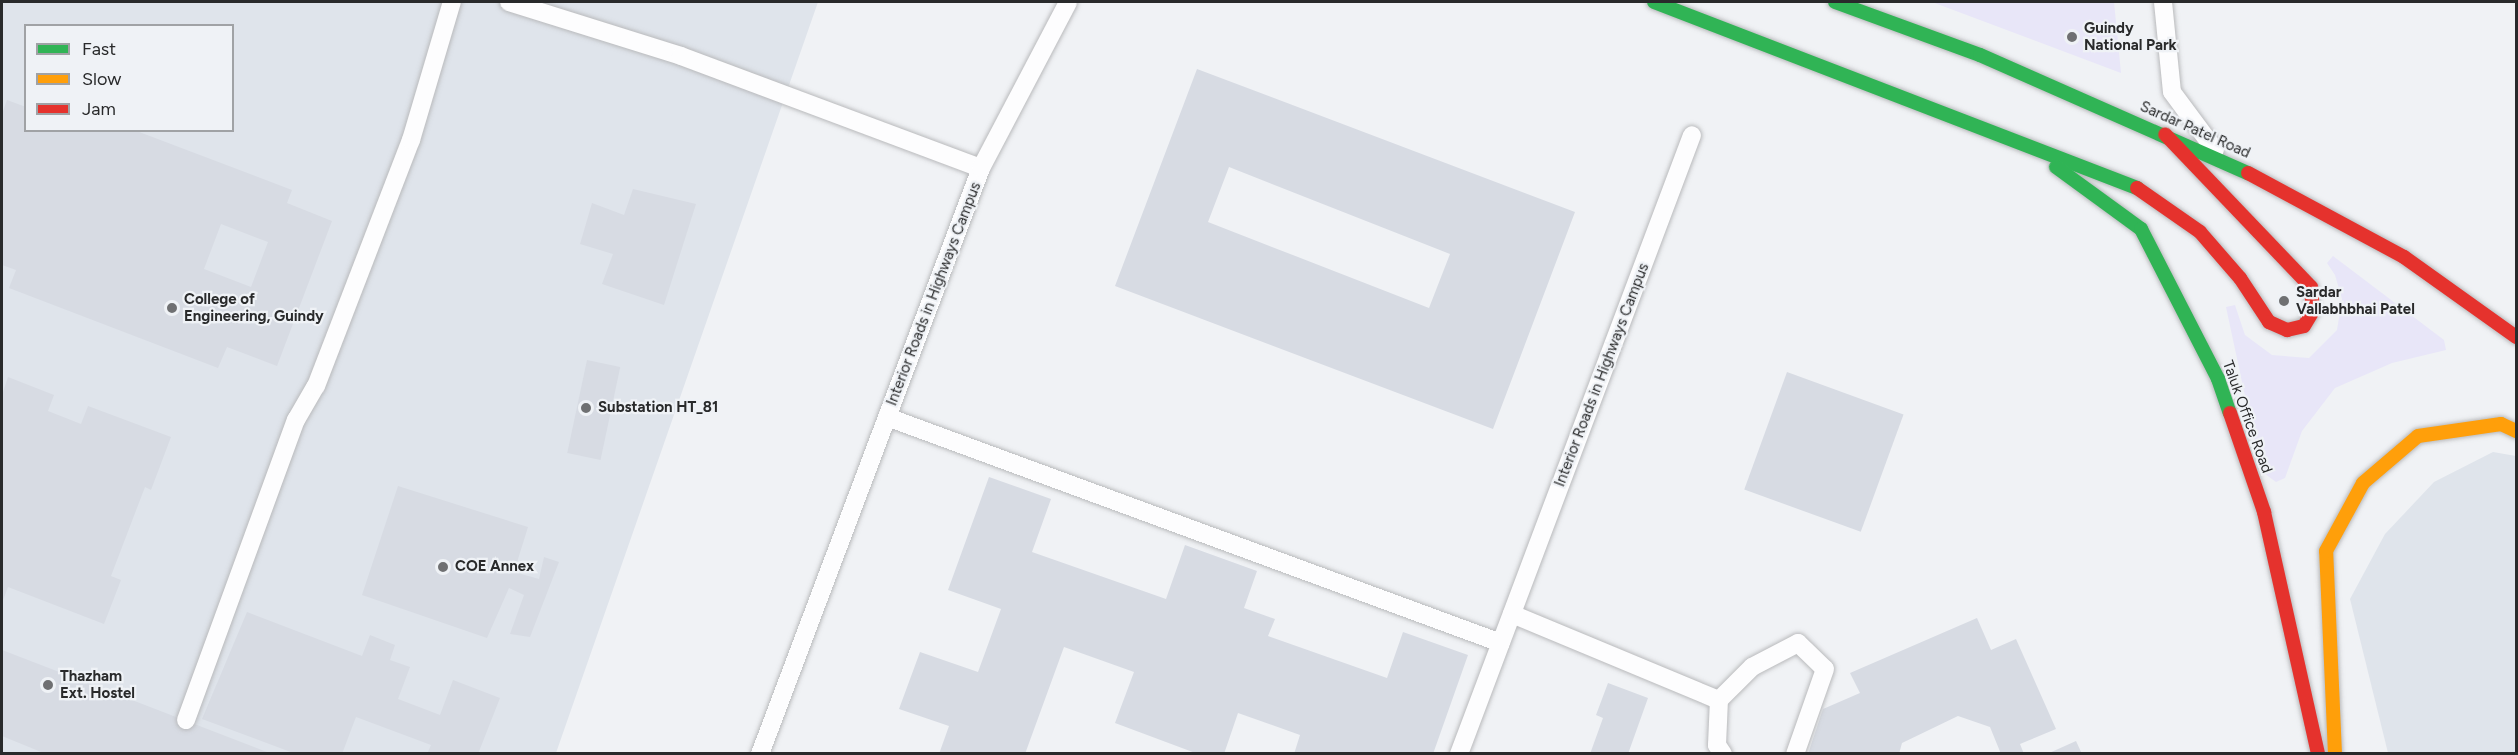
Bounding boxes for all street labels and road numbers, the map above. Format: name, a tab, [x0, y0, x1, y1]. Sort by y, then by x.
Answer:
street label: Sardar Patel Road	[2137, 98, 2253, 162]
street label: Interior Roads in Highways Campus	[883, 180, 985, 408]
street label: Interior Roads in Highways Campus	[1551, 261, 1653, 489]
street label: Taluk Office Road	[2218, 358, 2276, 476]

